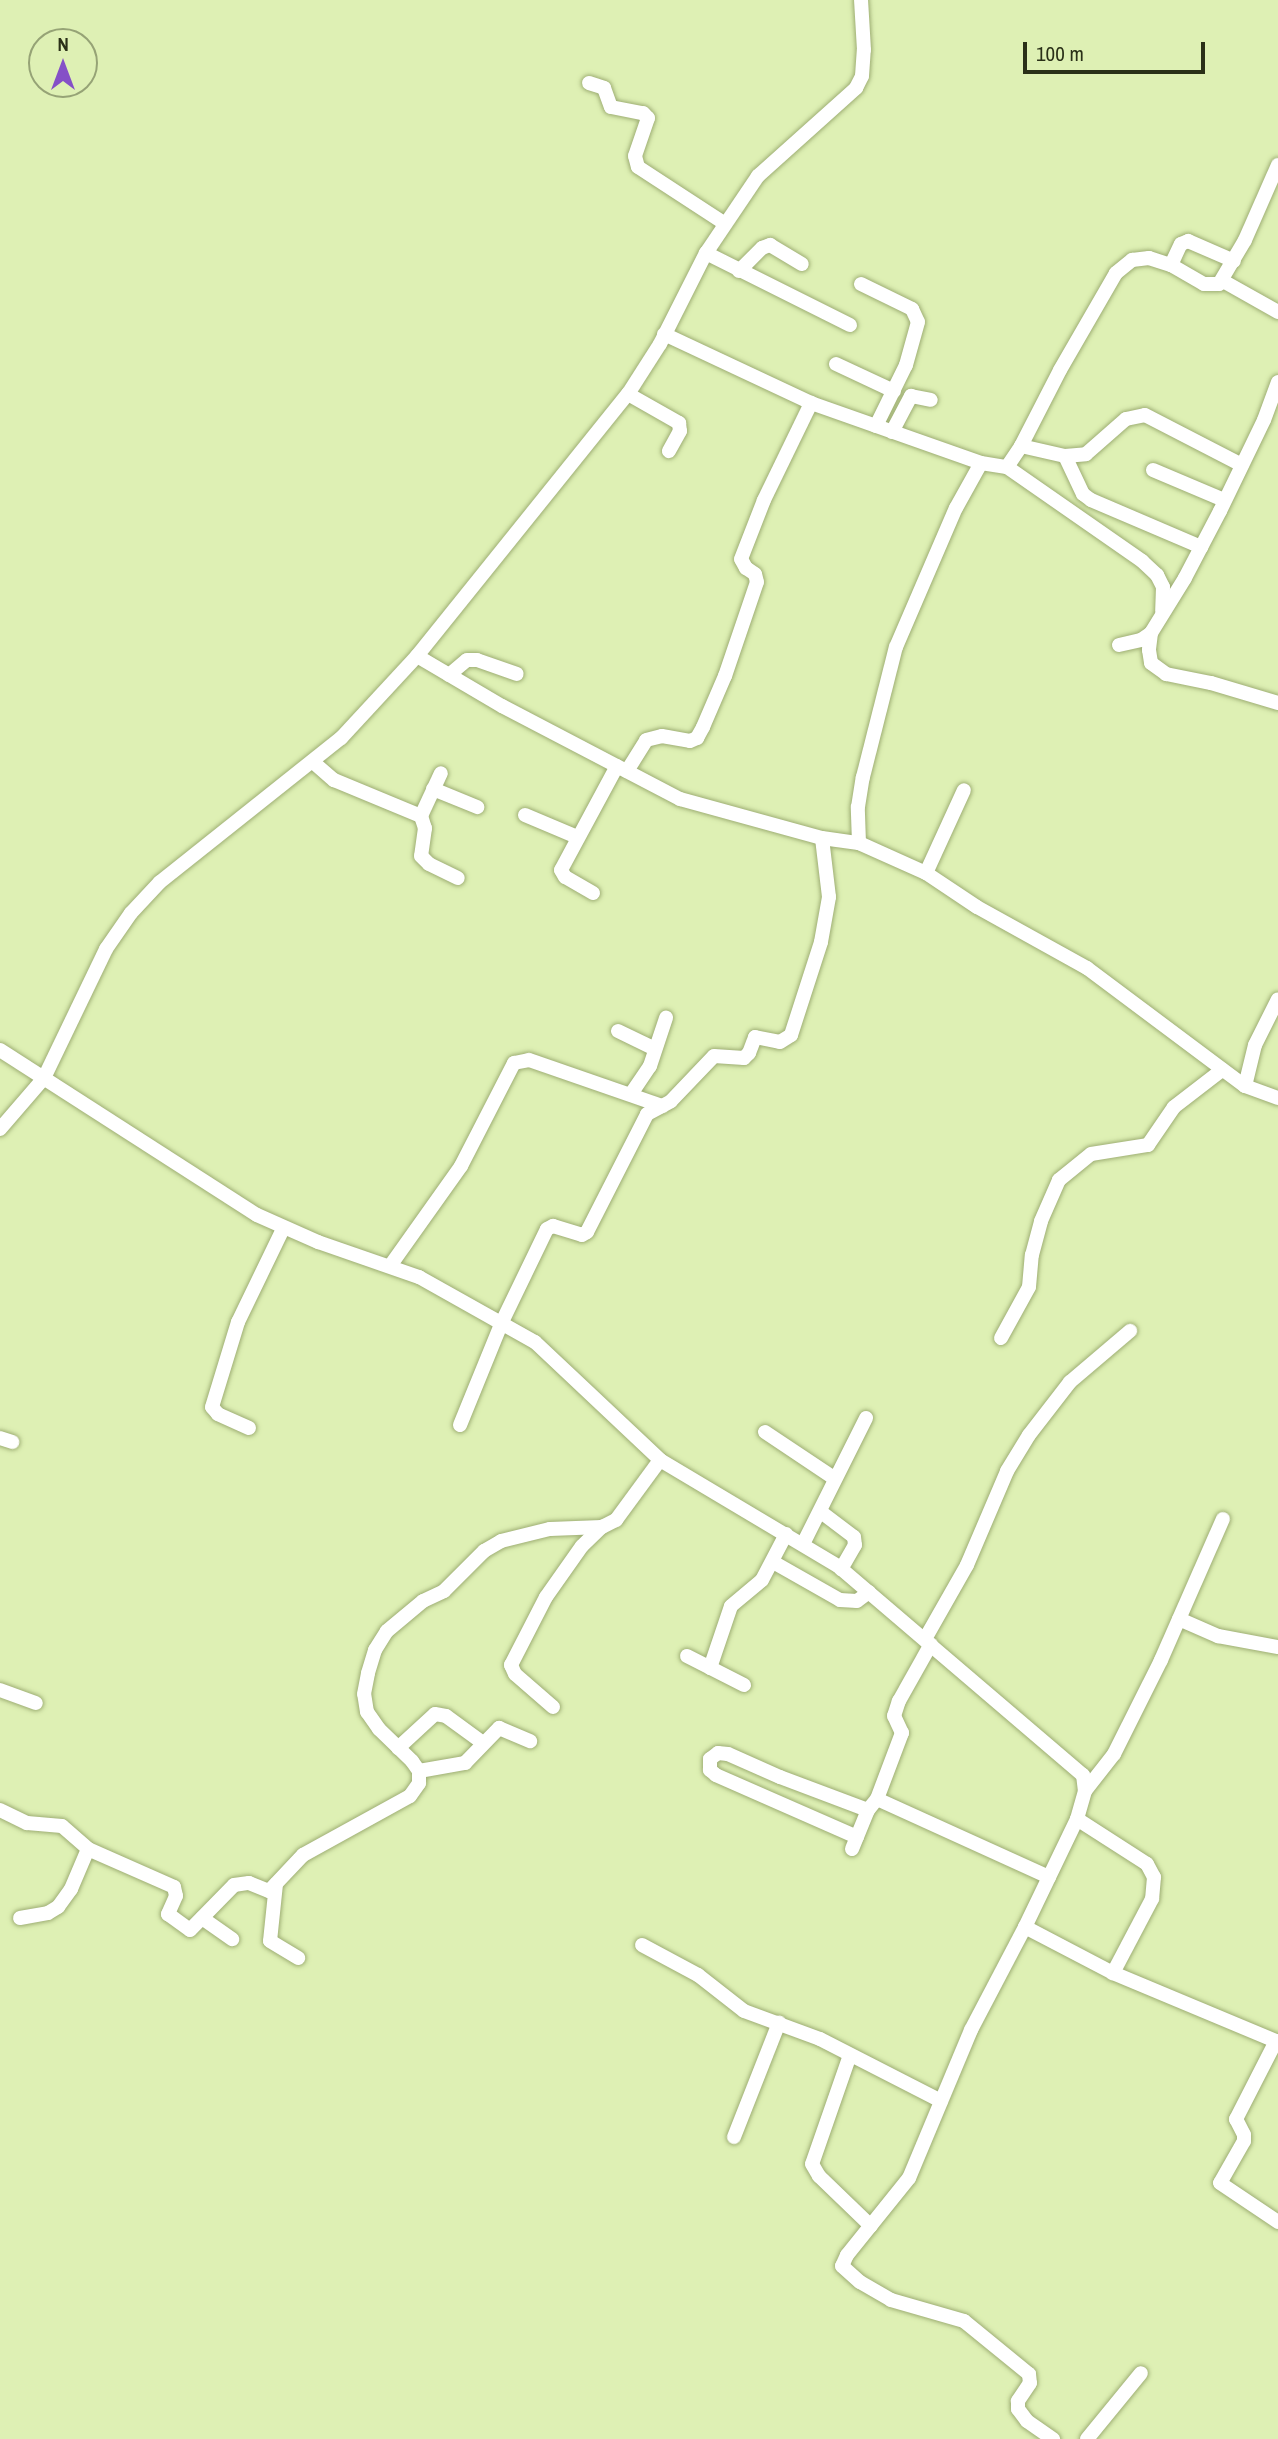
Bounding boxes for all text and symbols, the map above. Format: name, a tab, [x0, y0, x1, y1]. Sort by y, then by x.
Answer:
north arrow	[28, 28, 98, 98]
scale bar	[1026, 28, 1208, 72]
text: N	[57, 31, 69, 57]
text: 100 m	[1036, 39, 1084, 68]

